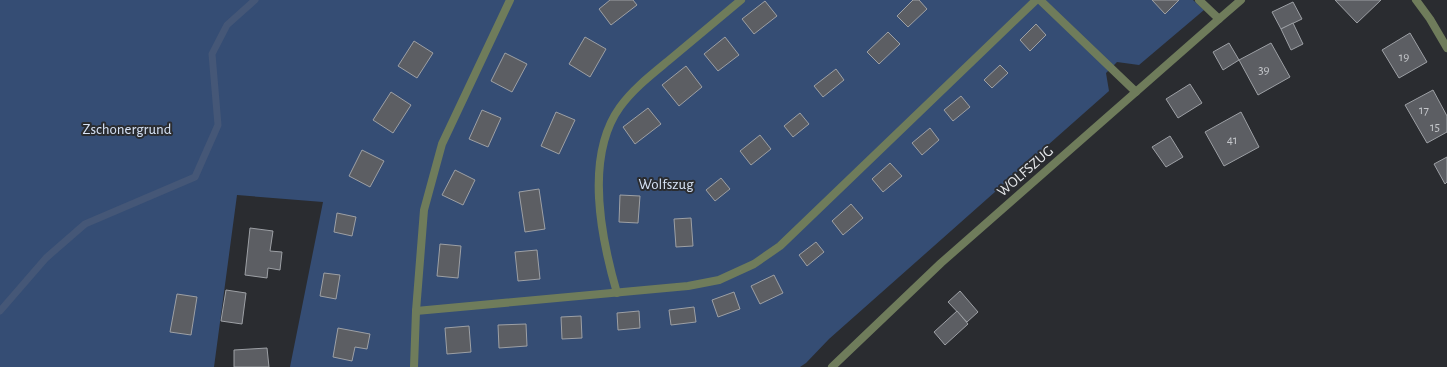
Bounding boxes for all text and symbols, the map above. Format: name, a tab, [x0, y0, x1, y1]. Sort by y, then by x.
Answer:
house number: 19	[1399, 51, 1409, 64]
house number: 39	[1258, 64, 1270, 77]
house number: 17	[1419, 104, 1430, 117]
house number: 15	[1430, 121, 1440, 134]
park label: Zschonergrund	[83, 122, 172, 137]
house number: 41	[1227, 134, 1237, 147]
street label: WOLFSZUG	[994, 143, 1056, 200]
park label: Wolfszug	[638, 177, 694, 192]

